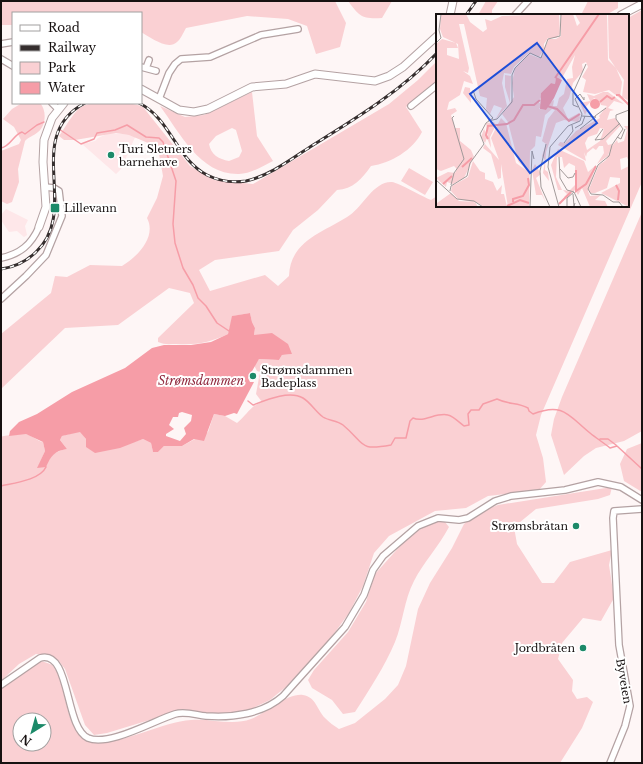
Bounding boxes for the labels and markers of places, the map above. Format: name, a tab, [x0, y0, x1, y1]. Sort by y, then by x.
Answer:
place label: Turi Sletners barnehave	[118, 142, 192, 169]
marker: Turi Sletners barnehave	[106, 150, 116, 160]
place label: Lillevann	[64, 201, 117, 215]
marker: Lillevann	[49, 202, 61, 214]
place label: Strømsdammen Badeplass	[261, 363, 353, 390]
marker: Strømsdammen Badeplass	[248, 371, 258, 381]
place label: Strømsbråtan	[491, 519, 568, 533]
marker: Strømsbråtan	[571, 521, 581, 531]
place label: Jordbråten	[513, 641, 575, 655]
marker: Jordbråten	[578, 643, 588, 653]

